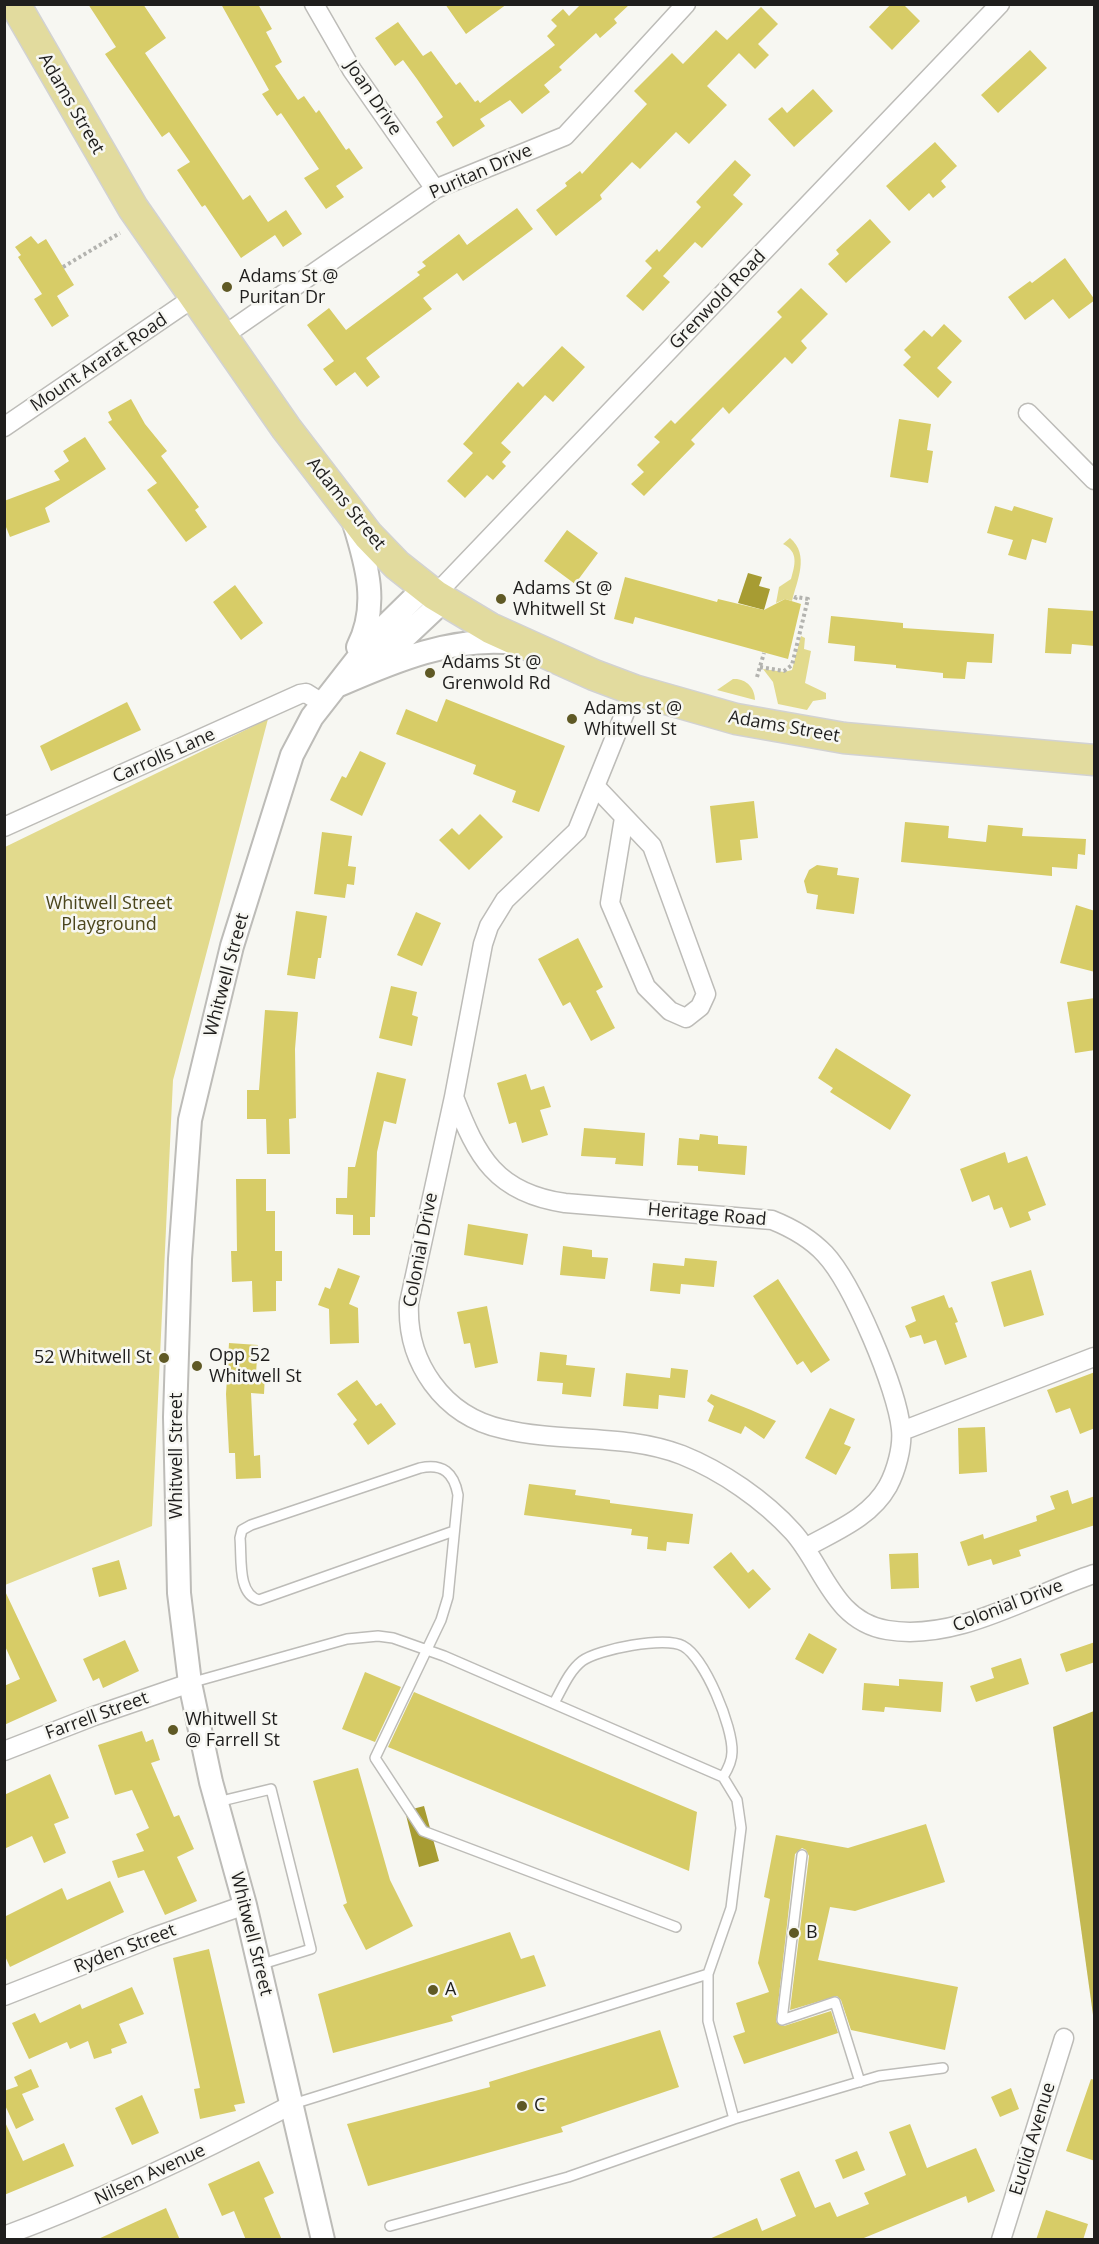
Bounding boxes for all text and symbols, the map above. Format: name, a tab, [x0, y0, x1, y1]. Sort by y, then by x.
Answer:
street label: Adams Street	[33, 50, 109, 158]
street label: Joan Drive	[340, 57, 406, 139]
street label: Puritan Drive	[426, 140, 536, 204]
street label: Grenwold Road	[665, 246, 771, 354]
place label: Adams St @ Puritan Dr	[239, 266, 338, 308]
marker: Adams St @ Puritan Dr	[220, 280, 234, 294]
street label: Mount Ararat Road	[27, 309, 171, 417]
street label: Adams Street	[302, 453, 390, 555]
place label: Adams St @ Whitwell St	[513, 578, 612, 620]
marker: Adams St @ Whitwell St	[494, 592, 508, 606]
place label: Adams St @ Grenwold Rd	[442, 652, 551, 694]
marker: Adams St @ Grenwold Rd	[423, 666, 437, 680]
place label: Adams st @ Whitwell St	[584, 698, 682, 740]
street label: Adams Street	[727, 707, 841, 747]
marker: Adams st @ Whitwell St	[565, 712, 579, 726]
street label: Carrolls Lane	[109, 724, 219, 788]
park label: Whitwell Street Playground	[46, 893, 172, 936]
street label: Whitwell Street	[200, 911, 254, 1039]
street label: Colonial Drive	[399, 1191, 443, 1309]
street label: Heritage Road	[647, 1199, 767, 1231]
place label: Opp 52 Whitwell St	[209, 1345, 302, 1388]
place label: 52 Whitwell St	[34, 1347, 152, 1369]
marker: 52 Whitwell St	[157, 1351, 171, 1365]
marker: Opp 52 Whitwell St	[190, 1359, 204, 1373]
street label: Whitwell Street	[166, 1393, 188, 1519]
street label: Colonial Drive	[950, 1575, 1066, 1637]
street label: Farrell Street	[42, 1687, 152, 1745]
place label: Whitwell St @ Farrell St	[185, 1709, 280, 1752]
marker: Whitwell St @ Farrell St	[166, 1723, 180, 1737]
street label: Whitwell Street	[225, 1870, 277, 1998]
street label: Ryden Street	[71, 1920, 179, 1978]
place label: B	[806, 1922, 818, 1944]
marker: B	[787, 1926, 801, 1940]
place label: A	[445, 1979, 456, 2001]
marker: A	[426, 1983, 440, 1997]
street label: Euclid Avenue	[1006, 2080, 1060, 2198]
place label: C	[534, 2095, 545, 2117]
marker: C	[515, 2099, 529, 2113]
street label: Nilsen Avenue	[91, 2140, 209, 2210]

